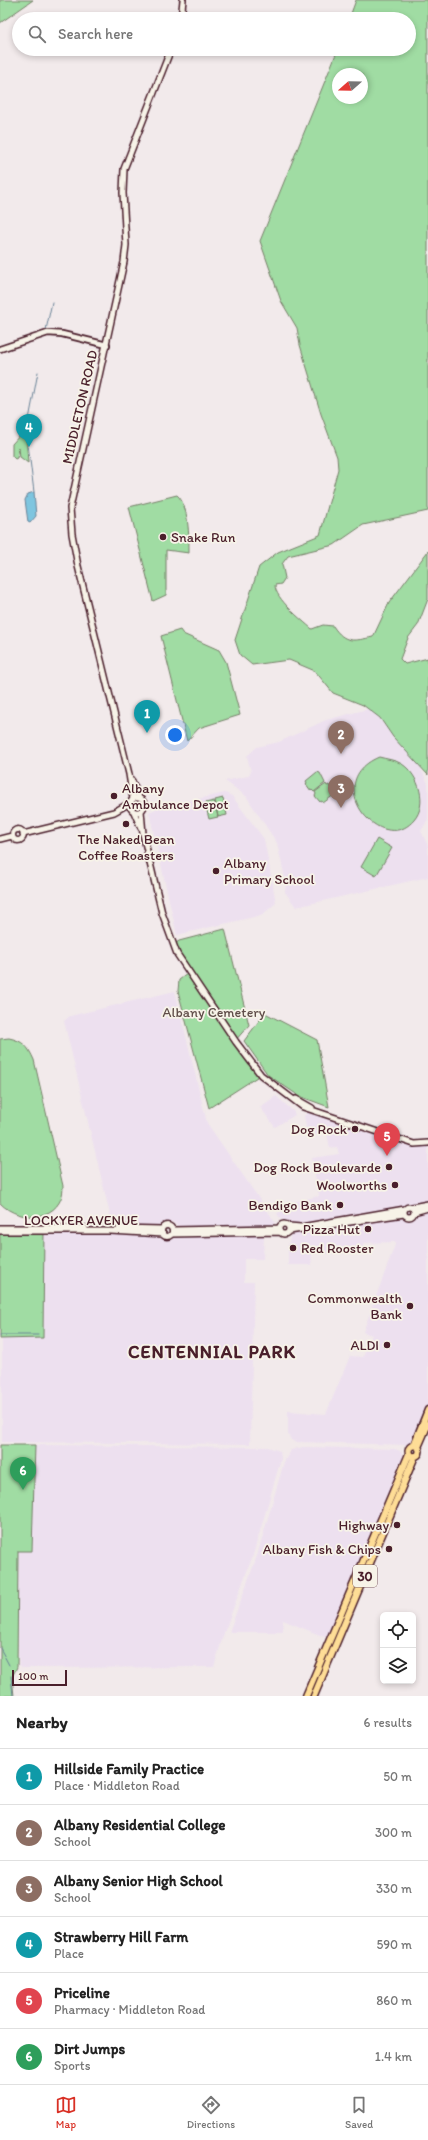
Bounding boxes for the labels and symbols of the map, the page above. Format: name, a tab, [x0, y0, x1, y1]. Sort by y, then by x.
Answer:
north arrow	[332, 68, 368, 104]
street label: MIDDLETON ROAD	[59, 348, 101, 466]
pin: 4	[16, 414, 42, 447]
place label: Snake Run	[171, 529, 235, 546]
marker: Snake Run	[158, 532, 168, 542]
pin: 1	[134, 700, 160, 733]
pin: 2	[328, 721, 354, 754]
your location	[165, 725, 185, 745]
pin: 3	[328, 775, 354, 808]
place label: Albany Ambulance Depot	[122, 780, 229, 813]
marker: Albany Ambulance Depot	[109, 791, 119, 801]
marker: The Naked Bean Coffee Roasters	[121, 819, 131, 829]
place label: The Naked Bean Coffee Roasters	[78, 831, 175, 864]
place label: Albany Primary School	[224, 855, 315, 888]
marker: Albany Primary School	[211, 866, 221, 876]
park label: Albany Cemetery	[163, 1004, 266, 1021]
place label: Dog Rock	[291, 1121, 348, 1138]
pin: 5	[374, 1123, 400, 1156]
marker: Dog Rock	[350, 1124, 360, 1134]
place label: Dog Rock Boulevarde	[253, 1159, 381, 1176]
marker: Dog Rock Boulevarde	[384, 1162, 394, 1172]
place label: Woolworths	[316, 1177, 387, 1194]
marker: Woolworths	[390, 1180, 400, 1190]
place label: Bendigo Bank	[248, 1197, 332, 1214]
marker: Bendigo Bank	[335, 1200, 345, 1210]
street label: LOCKYER AVENUE	[24, 1212, 138, 1229]
place label: Pizza Hut	[303, 1221, 360, 1238]
marker: Pizza Hut	[363, 1224, 373, 1234]
place label: Red Rooster	[301, 1240, 374, 1257]
marker: Red Rooster	[288, 1243, 298, 1253]
place label: Commonwealth Bank	[307, 1290, 402, 1323]
marker: Commonwealth Bank	[405, 1301, 415, 1311]
place label: ALDI	[350, 1337, 379, 1354]
marker: ALDI	[382, 1340, 392, 1350]
district label: CENTENNIAL PARK	[128, 1341, 296, 1363]
pin: 6	[10, 1457, 36, 1490]
place label: Highway	[338, 1517, 389, 1534]
marker: Highway	[392, 1520, 402, 1530]
place label: Albany Fish & Chips	[263, 1541, 381, 1558]
marker: Albany Fish & Chips	[384, 1544, 394, 1554]
road number: 30	[353, 1565, 377, 1587]
scale bar	[12, 1668, 67, 1687]

